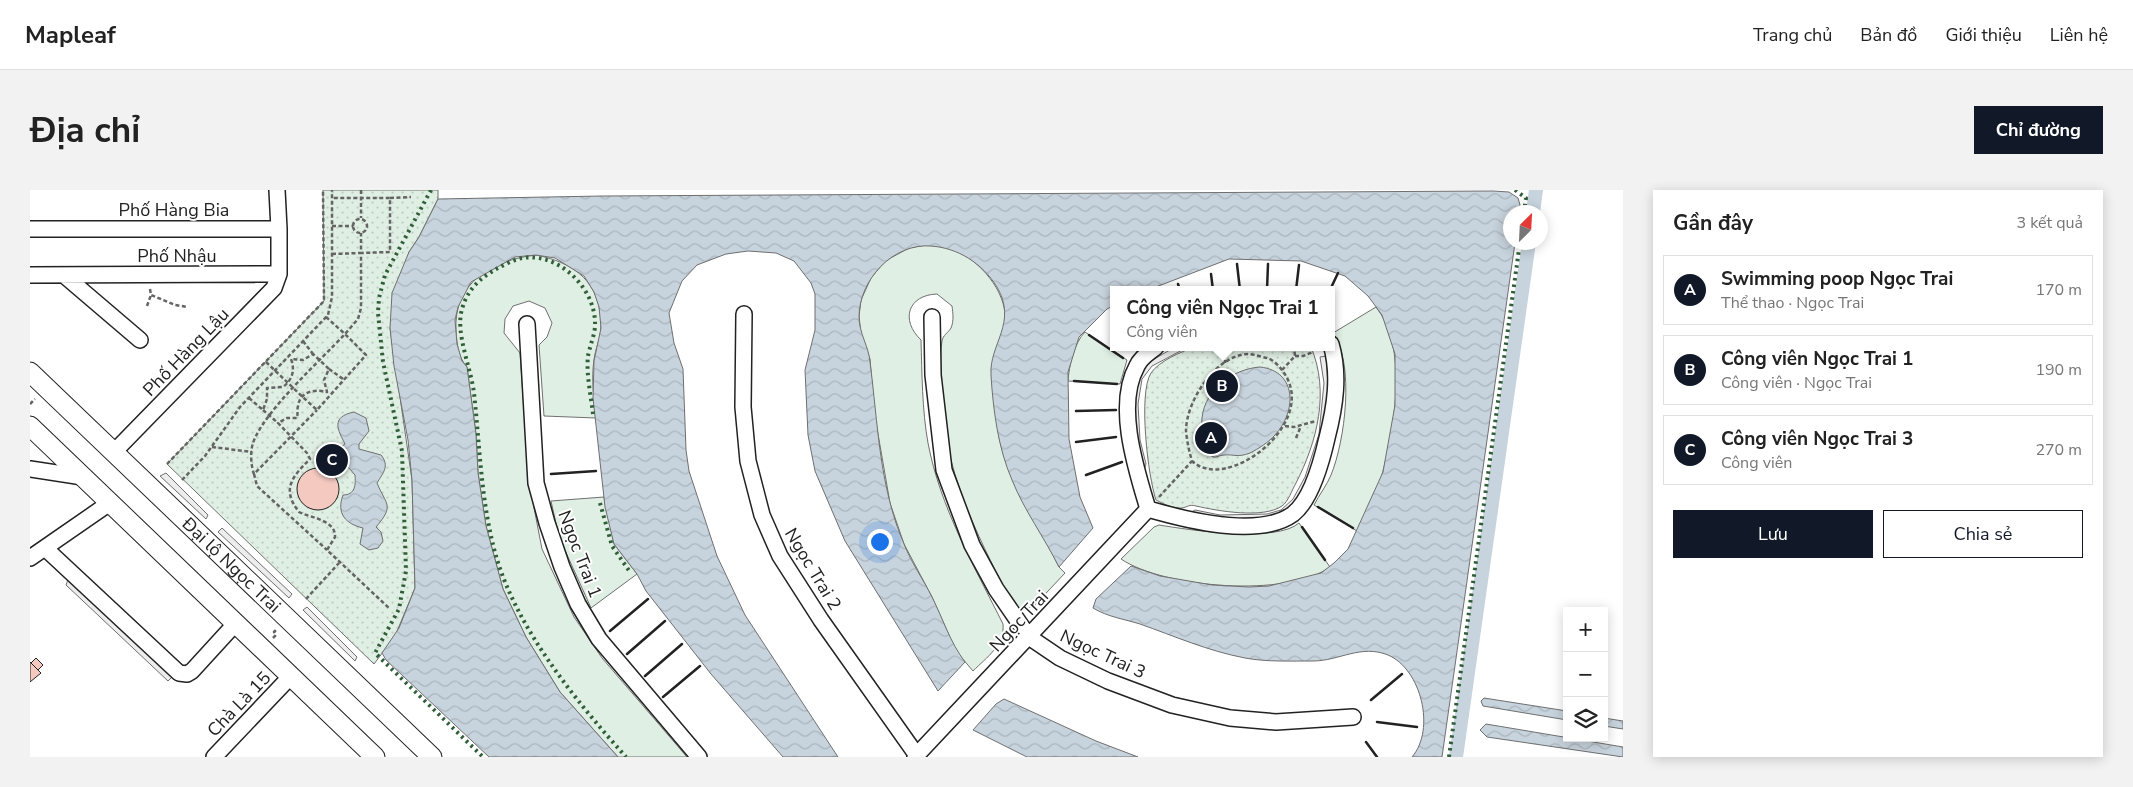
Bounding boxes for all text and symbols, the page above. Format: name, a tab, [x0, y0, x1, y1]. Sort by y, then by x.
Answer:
text: Mapleaf	[25, 19, 116, 51]
text: Trang chủ	[1753, 23, 1832, 47]
text: Bản đồ	[1860, 23, 1917, 47]
text: Giới thiệu	[1945, 23, 2022, 47]
text: Liên hệ	[2050, 23, 2108, 47]
button: Chỉ đường	[1974, 106, 2103, 154]
text: Địa chỉ	[30, 107, 140, 154]
street label: Phố Hàng Bia	[119, 198, 229, 222]
north arrow	[1503, 205, 1548, 250]
text: Gần đây	[1673, 209, 1753, 237]
text: 3 kết quả	[2016, 212, 2083, 234]
street label: Phố Nhậu	[137, 244, 217, 268]
text: Swimming poop Ngọc Trai	[1721, 266, 1953, 292]
text: A	[1684, 279, 1696, 301]
text: 170 m	[2035, 279, 2082, 301]
popup	[1110, 286, 1335, 351]
text: Thể thao · Ngọc Trai	[1721, 292, 1864, 314]
text: Công viên Ngọc Trai 1	[1126, 295, 1319, 321]
street label: Phố Hàng Lậu	[138, 303, 234, 401]
text: Công viên	[1126, 321, 1197, 343]
text: Công viên Ngọc Trai 1	[1721, 346, 1913, 372]
text: B	[1684, 359, 1696, 381]
text: 190 m	[2035, 359, 2082, 381]
pin: B	[1206, 367, 1238, 405]
text: Công viên · Ngọc Trai	[1721, 372, 1872, 394]
pin: A	[1195, 419, 1227, 457]
text: Công viên Ngọc Trai 3	[1721, 426, 1913, 452]
text: C	[1685, 439, 1695, 461]
text: 270 m	[2035, 439, 2082, 461]
pin: C	[316, 441, 348, 479]
text: Công viên	[1721, 452, 1792, 474]
street label: Ngọc Trai 1	[552, 507, 608, 601]
button: Lưu	[1673, 510, 1873, 558]
button: Chia sẻ	[1883, 510, 2083, 558]
street label: Đại lộ Ngọc Trai	[176, 511, 286, 618]
street label: Ngọc Trai 2	[779, 523, 847, 615]
your location	[867, 529, 893, 555]
street label: Ngọc Trai	[984, 585, 1054, 657]
map controls	[1563, 607, 1608, 742]
button: +	[1563, 607, 1608, 652]
street label: Ngọc Trai 3	[1056, 624, 1150, 684]
button: −	[1563, 652, 1608, 697]
street label: Chà Là 15	[202, 666, 276, 742]
button: layers	[1563, 697, 1608, 742]

